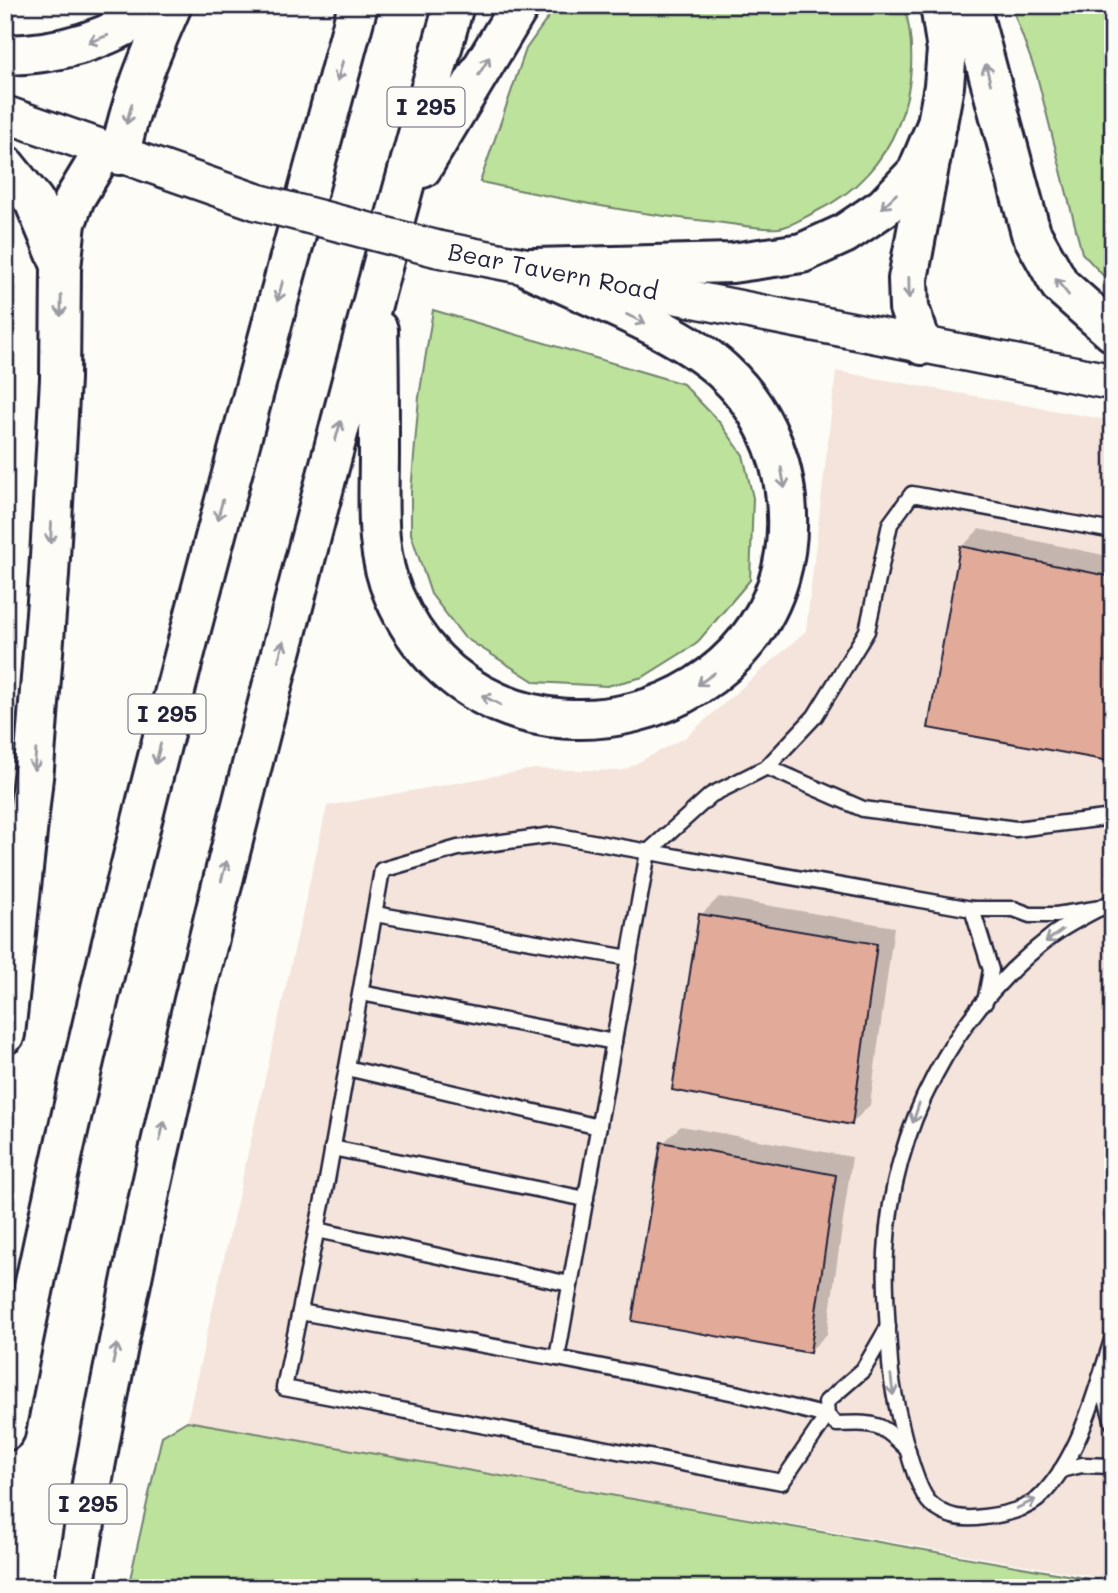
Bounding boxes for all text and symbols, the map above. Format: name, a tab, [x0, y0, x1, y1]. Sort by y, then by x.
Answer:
one-way arrow	[87, 34, 109, 46]
one-way arrow	[477, 57, 491, 77]
one-way arrow	[333, 59, 346, 82]
one-way arrow	[981, 63, 994, 86]
road number: I 295	[388, 88, 464, 127]
one-way arrow	[122, 102, 135, 125]
one-way arrow	[880, 193, 897, 210]
street label: Bear Tavern Road	[446, 235, 661, 306]
one-way arrow	[902, 276, 915, 299]
one-way arrow	[1055, 278, 1070, 296]
one-way arrow	[273, 279, 286, 301]
one-way arrow	[54, 294, 68, 317]
one-way arrow	[624, 313, 646, 326]
one-way arrow	[332, 420, 345, 443]
one-way arrow	[777, 466, 790, 489]
one-way arrow	[213, 499, 226, 521]
one-way arrow	[44, 522, 57, 544]
one-way arrow	[275, 640, 288, 663]
one-way arrow	[697, 672, 716, 686]
one-way arrow	[481, 692, 502, 706]
road number: I 295	[128, 694, 206, 734]
one-way arrow	[151, 742, 164, 765]
one-way arrow	[28, 749, 41, 771]
one-way arrow	[218, 860, 231, 882]
one-way arrow	[1045, 929, 1064, 943]
one-way arrow	[909, 1102, 922, 1124]
one-way arrow	[156, 1120, 169, 1143]
one-way arrow	[109, 1343, 122, 1366]
one-way arrow	[886, 1374, 899, 1396]
road number: I 295	[50, 1484, 126, 1524]
one-way arrow	[1015, 1497, 1036, 1511]

